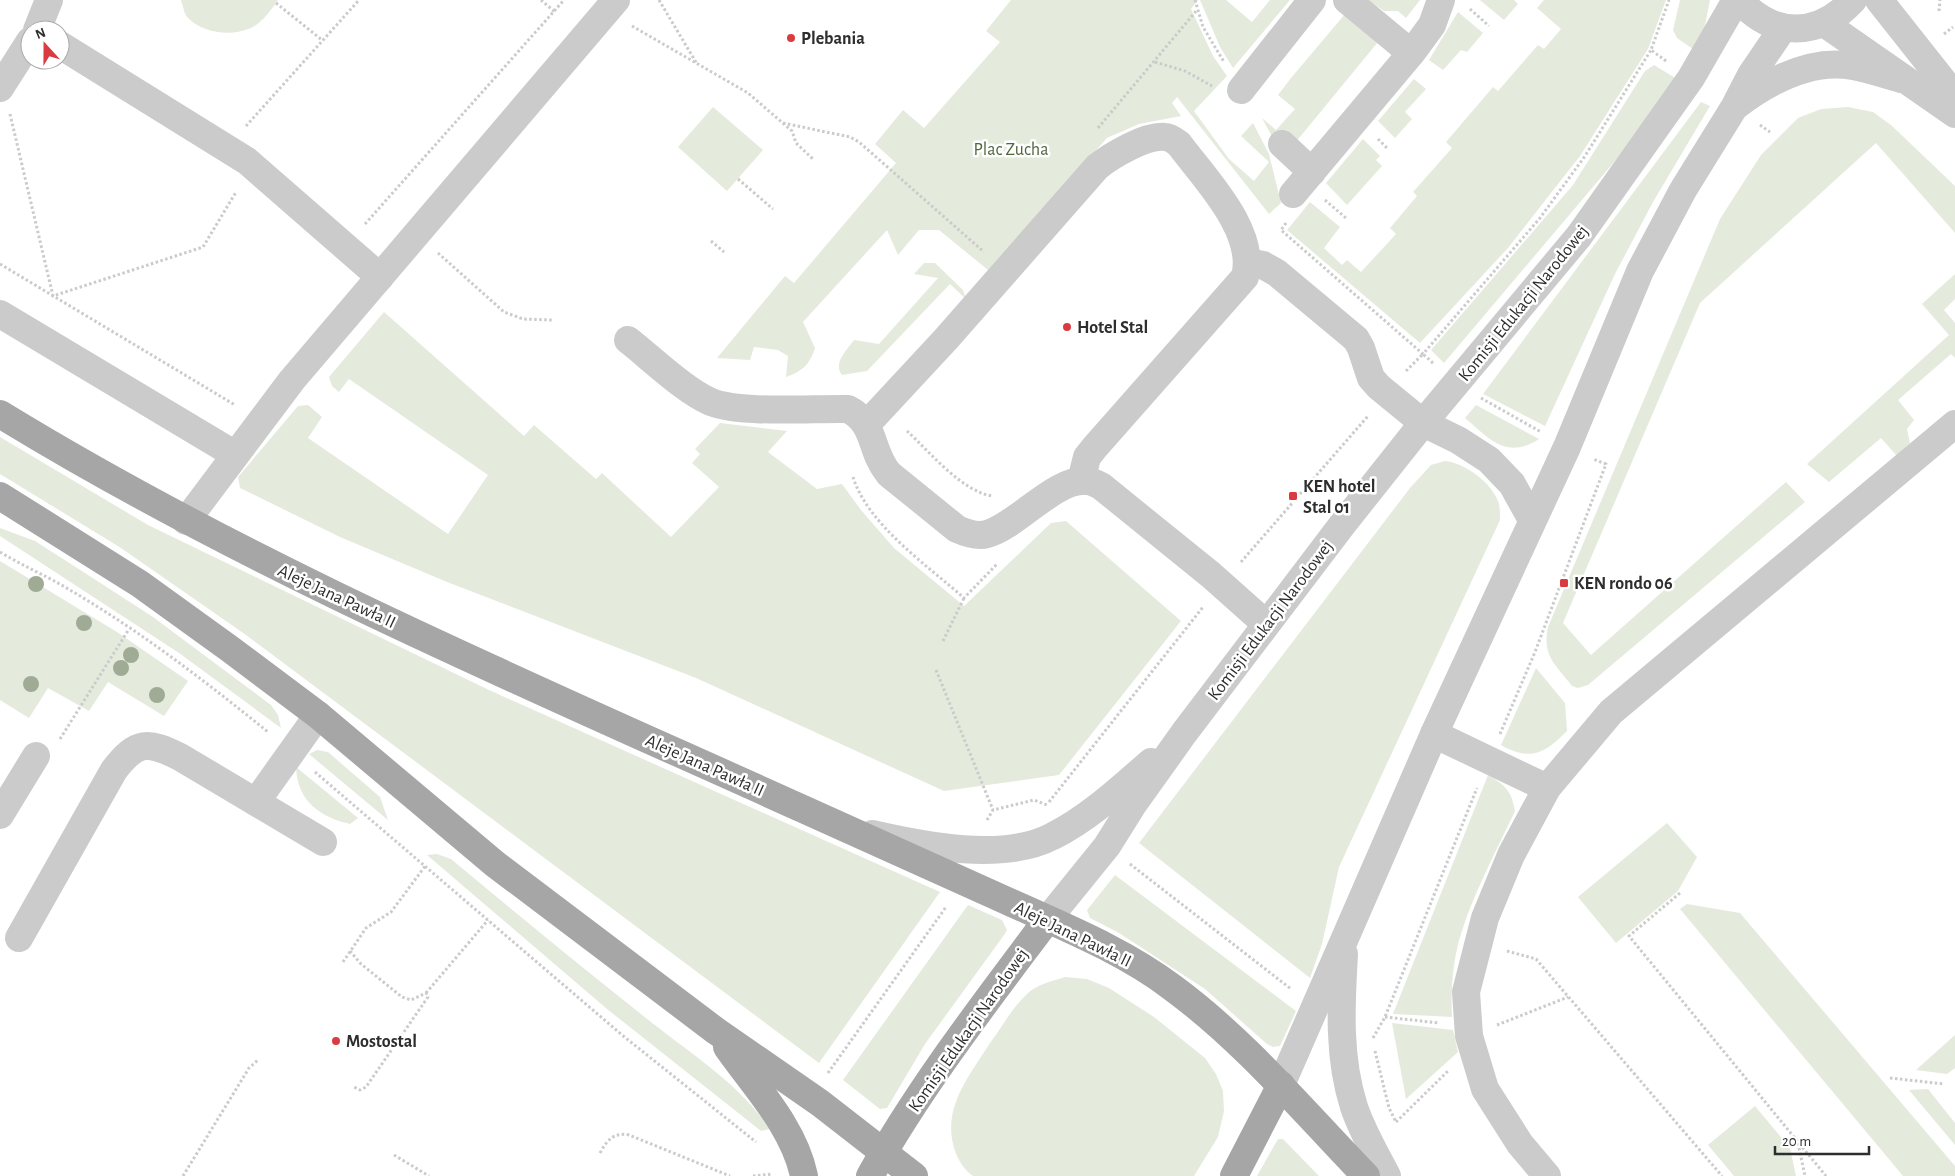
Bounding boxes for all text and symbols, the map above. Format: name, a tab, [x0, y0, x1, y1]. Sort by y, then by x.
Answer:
north arrow	[20, 20, 70, 70]
text: N	[34, 26, 48, 42]
place label: Plebania	[801, 30, 865, 48]
marker: Plebania	[785, 32, 797, 44]
park label: Plac Zucha	[974, 141, 1049, 159]
street label: Komisji Edukacji Narodowej	[1455, 222, 1592, 385]
place label: Hotel Stal	[1077, 319, 1148, 337]
marker: Hotel Stal	[1061, 321, 1073, 333]
place label: KEN hotel Stal 01	[1303, 478, 1376, 517]
marker: KEN hotel Stal 01	[1287, 490, 1299, 502]
street label: Komisji Edukacji Narodowej	[1205, 537, 1337, 704]
street label: Aleje Jana Pawła II	[275, 562, 398, 632]
place label: KEN rondo 06	[1574, 575, 1673, 593]
marker: KEN rondo 06	[1558, 577, 1570, 589]
street label: Aleje Jana Pawła II	[643, 732, 767, 800]
street label: Aleje Jana Pawła II	[1011, 899, 1134, 971]
street label: Komisji Edukacji Narodowej	[906, 946, 1032, 1116]
place label: Mostostal	[346, 1033, 417, 1051]
marker: Mostostal	[330, 1035, 342, 1047]
scale bar	[1775, 1124, 1869, 1156]
text: 20 m	[1782, 1134, 1811, 1149]

